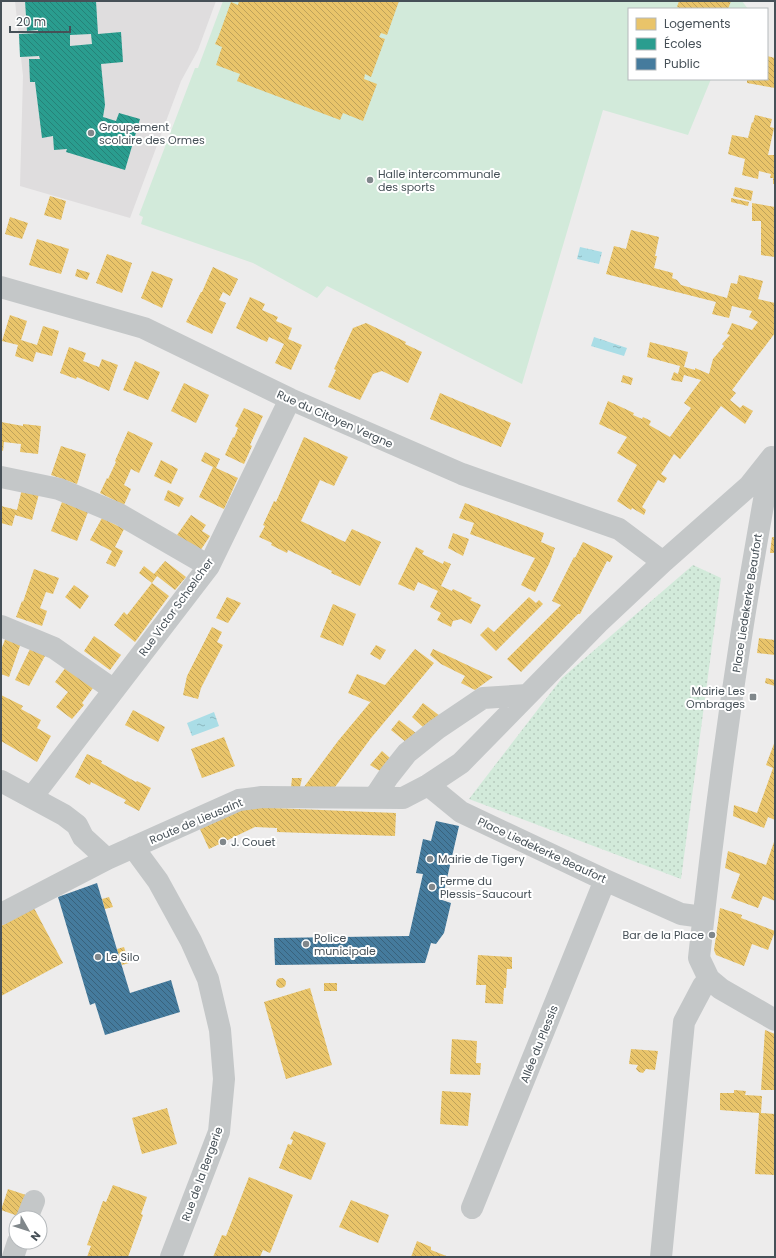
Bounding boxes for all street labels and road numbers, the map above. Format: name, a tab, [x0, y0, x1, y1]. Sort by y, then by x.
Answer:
street label: Rue du Citoyen Vergne	[274, 386, 396, 452]
street label: Place Liedekerke Beaufort	[728, 532, 766, 674]
street label: Rue Victor Schœlcher	[135, 555, 217, 659]
street label: Route de Lieusaint	[147, 794, 245, 848]
street label: Place Liedekerke Beaufort	[475, 813, 609, 887]
street label: Allée du Plessis	[516, 1002, 562, 1085]
street label: Rue de la Bergerie	[177, 1124, 227, 1223]

